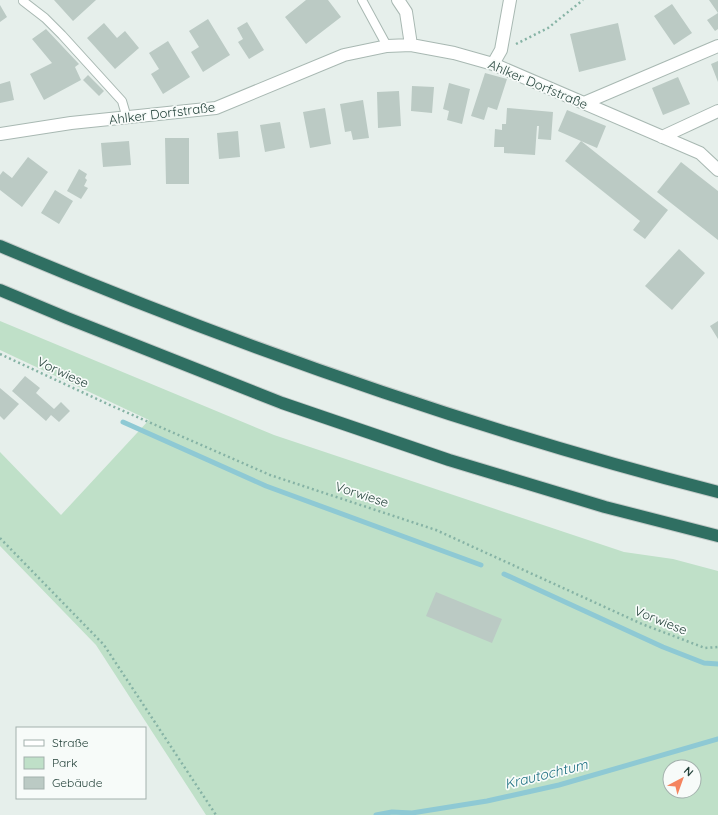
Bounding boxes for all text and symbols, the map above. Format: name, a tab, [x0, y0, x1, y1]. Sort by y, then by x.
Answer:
street label: Ahlker Dorfstraße	[486, 56, 590, 112]
street label: Ahlker Dorfstraße	[108, 99, 216, 127]
street label: Vorwiese	[35, 353, 91, 391]
street label: Vorwiese	[333, 478, 391, 510]
street label: Vorwiese	[632, 602, 690, 638]
legend	[16, 727, 146, 799]
text: Straße	[52, 735, 89, 750]
text: Park	[52, 755, 77, 770]
water label: Krautochtum	[503, 755, 589, 793]
north arrow	[662, 759, 702, 799]
text: N	[681, 764, 696, 779]
text: Gebäude	[52, 775, 103, 790]

